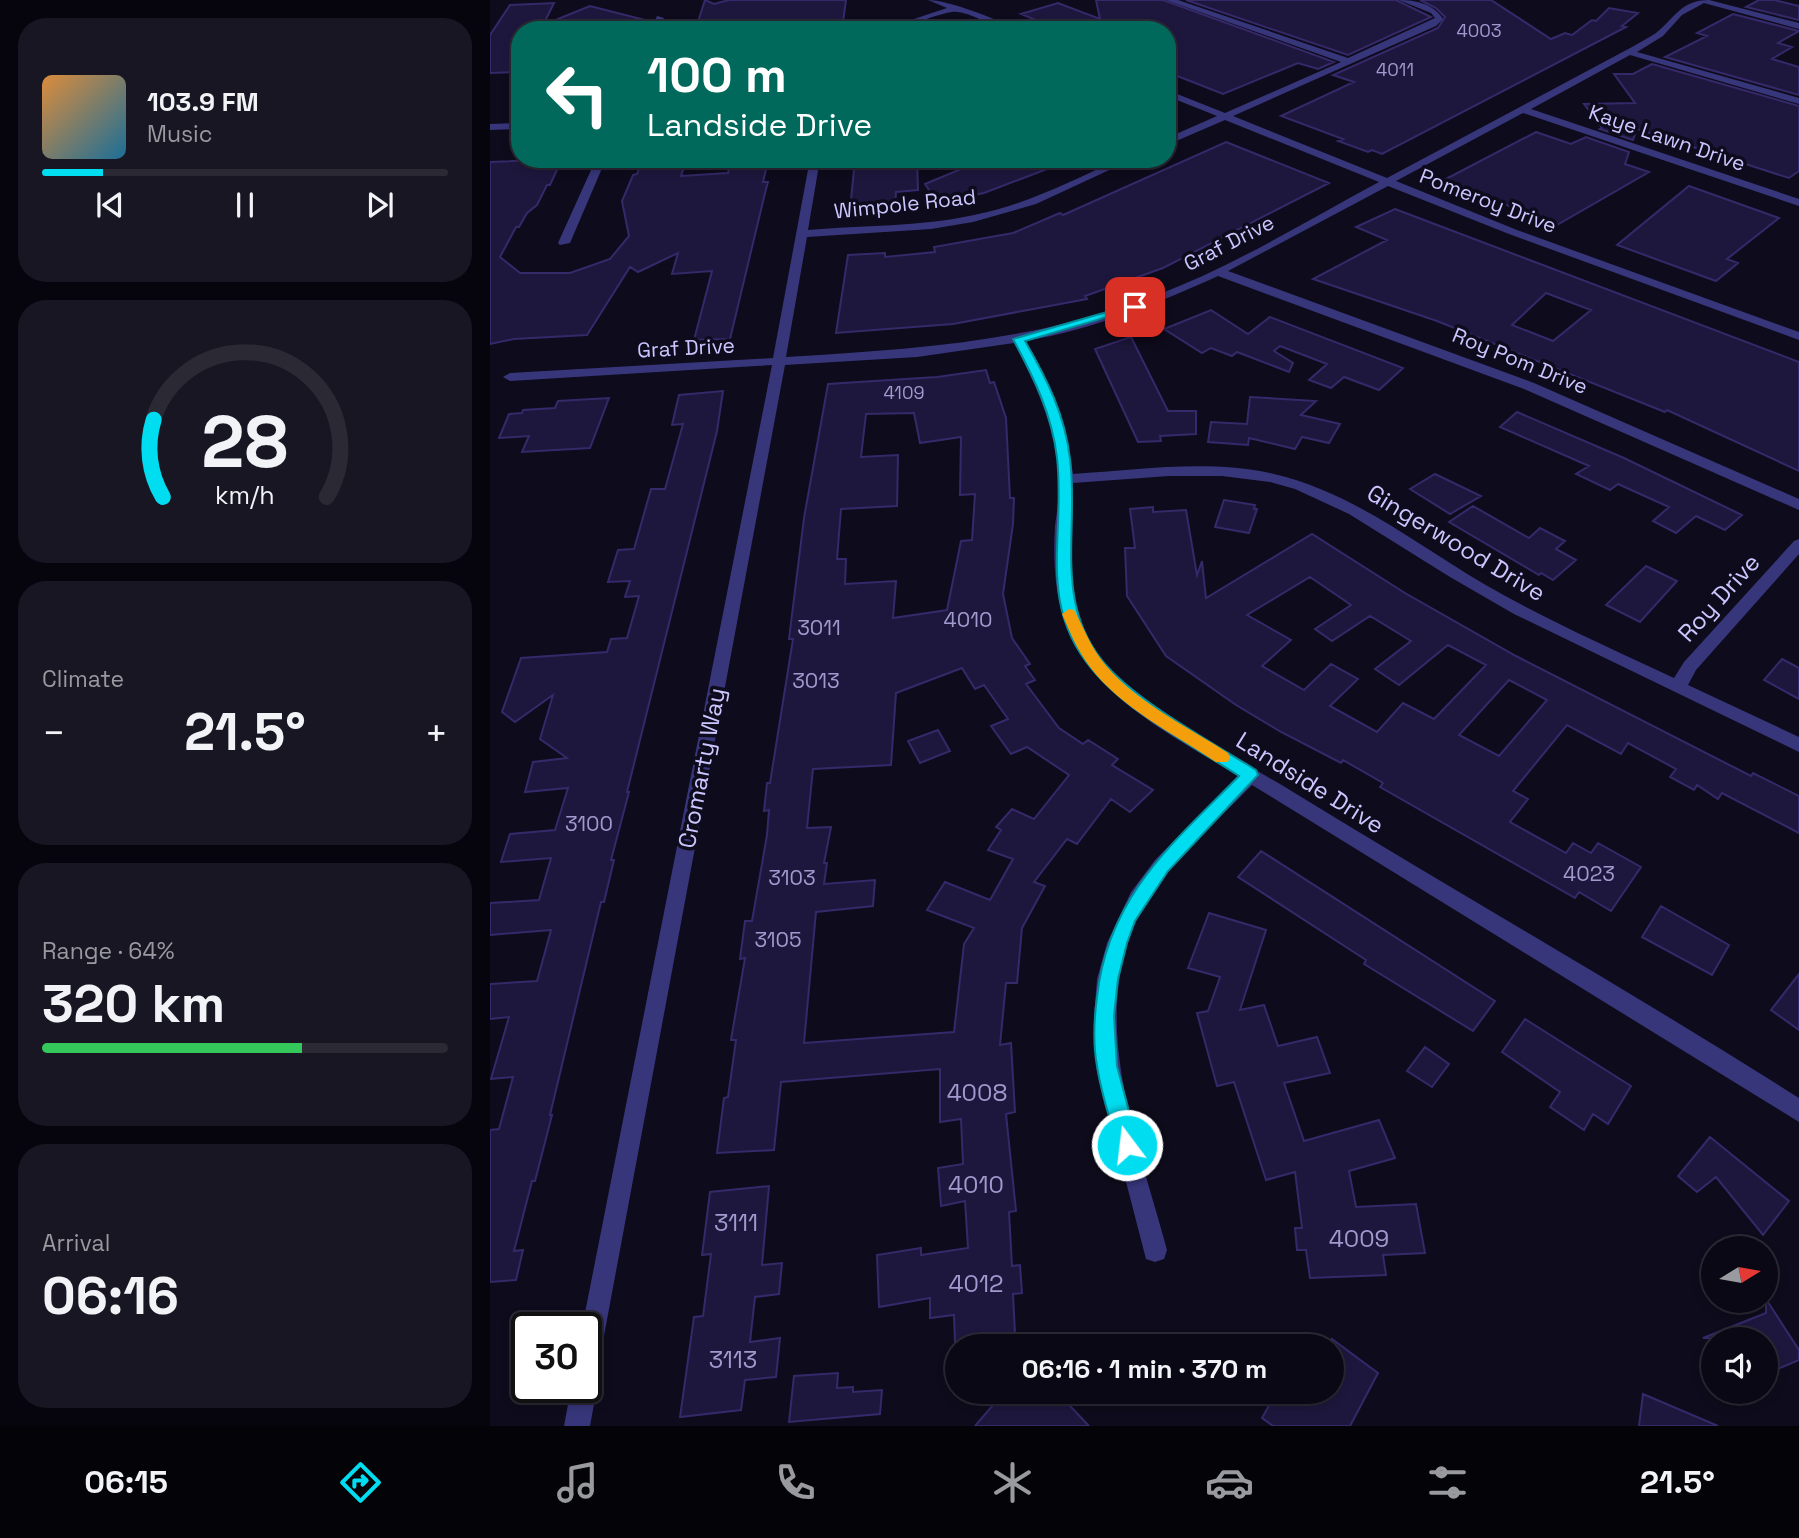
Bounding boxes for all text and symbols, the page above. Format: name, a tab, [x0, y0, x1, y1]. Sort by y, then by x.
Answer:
house number: 4003	[1456, 19, 1502, 42]
text: 100 m	[647, 44, 787, 106]
icon: left	[532, 49, 623, 140]
house number: 4011	[1376, 58, 1414, 81]
text: 103.9 FM	[147, 85, 259, 119]
street label: Kaye Lawn Drive	[1585, 98, 1749, 177]
text: Landside Drive	[647, 105, 872, 145]
text: Music	[147, 119, 212, 149]
street label: Pomeroy Drive	[1416, 162, 1561, 239]
street label: Wimpole Road	[833, 183, 977, 224]
icon: previous	[91, 186, 129, 224]
icon: pause	[226, 186, 264, 224]
icon: next	[361, 186, 399, 224]
street label: Graf Drive	[1179, 208, 1278, 277]
pin	[1105, 277, 1165, 337]
icon: arrive	[1116, 288, 1154, 326]
street label: Roy Pom Drive	[1449, 321, 1592, 400]
street label: Graf Drive	[636, 331, 736, 364]
house number: 4109	[884, 381, 924, 404]
text: 28	[202, 396, 288, 489]
street label: Gingerwood Drive	[1361, 477, 1551, 608]
text: km/h	[215, 479, 275, 511]
street label: Roy Drive	[1671, 547, 1766, 648]
house number: 4010	[944, 606, 992, 633]
house number: 3011	[797, 614, 841, 641]
text: Climate	[42, 664, 124, 694]
house number: 3013	[792, 667, 840, 694]
street label: Cromarty Way	[671, 685, 732, 851]
text: 21.5°	[184, 699, 306, 765]
text: −	[42, 709, 66, 757]
text: +	[424, 709, 448, 757]
street label: Landside Drive	[1230, 725, 1390, 840]
house number: 3100	[565, 810, 613, 837]
house number: 4023	[1563, 860, 1615, 887]
house number: 3103	[768, 864, 816, 891]
house number: 3105	[754, 926, 802, 953]
text: Range · 64%	[42, 936, 175, 966]
text: 320 km	[42, 971, 225, 1037]
house number: 4008	[947, 1077, 1007, 1108]
position arrow	[1090, 1108, 1164, 1182]
house number: 4010	[948, 1169, 1004, 1200]
house number: 3111	[714, 1207, 758, 1238]
house number: 4009	[1329, 1223, 1389, 1254]
text: Arrival	[42, 1228, 110, 1258]
north arrow	[1701, 1236, 1778, 1312]
map controls	[1701, 1236, 1778, 1404]
text: 06:16	[42, 1263, 179, 1329]
house number: 4012	[949, 1268, 1003, 1299]
speed limit sign: 30	[511, 1312, 602, 1403]
button: sound	[1701, 1327, 1778, 1404]
house number: 3113	[709, 1344, 757, 1375]
text: 06:16 · 1 min · 370 m	[1022, 1352, 1267, 1386]
icon: directions	[336, 1458, 385, 1507]
icon: music	[553, 1458, 602, 1507]
icon: phone	[771, 1458, 820, 1507]
icon: climate	[988, 1458, 1037, 1507]
icon: car	[1205, 1458, 1254, 1507]
icon: filters	[1423, 1458, 1472, 1507]
text: 06:15	[84, 1462, 168, 1502]
text: 21.5°	[1640, 1462, 1715, 1502]

